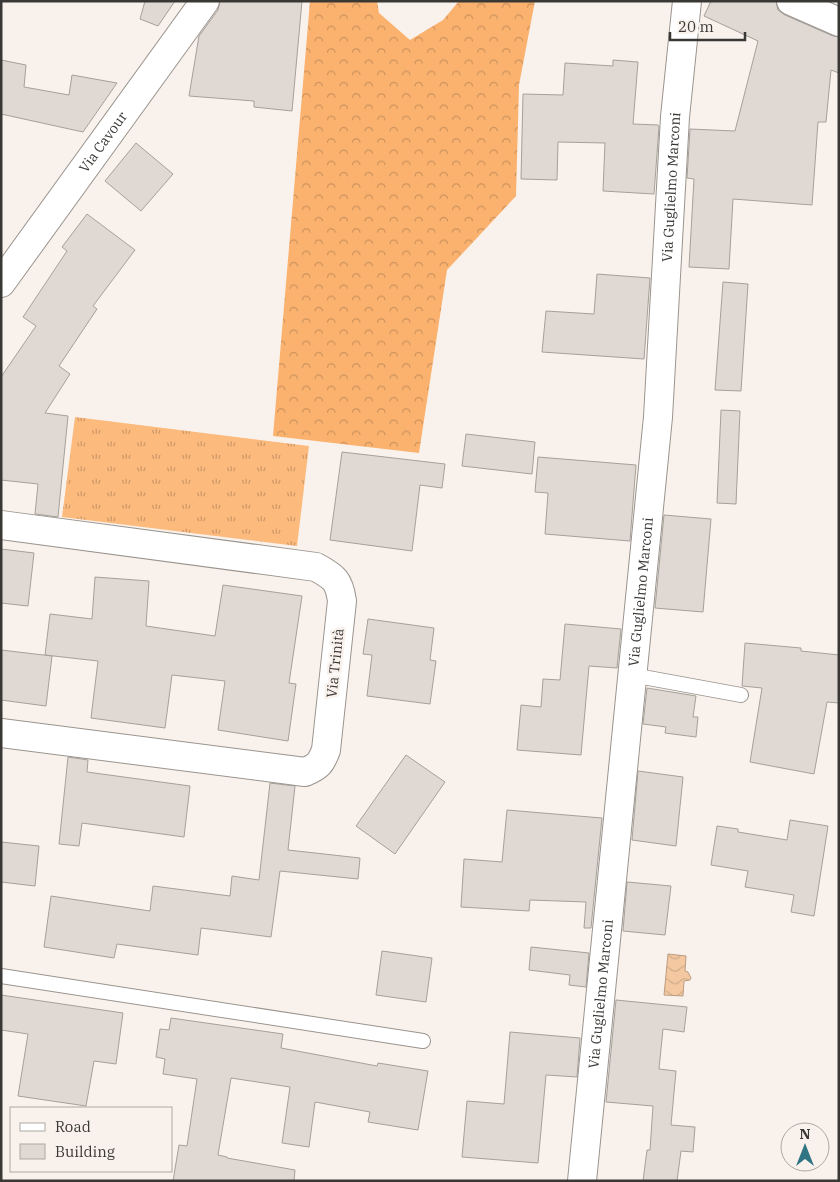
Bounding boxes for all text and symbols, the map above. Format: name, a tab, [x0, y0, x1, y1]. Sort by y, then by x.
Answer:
scale bar	[670, 10, 745, 42]
text: 20 m	[678, 17, 714, 36]
street label: Via Cavour	[75, 107, 132, 176]
street label: Via Guglielmo Marconi	[658, 111, 684, 263]
street label: Via Guglielmo Marconi	[624, 516, 657, 667]
street label: Via Trinità	[322, 627, 348, 699]
street label: Via Guglielmo Marconi	[584, 918, 617, 1069]
legend	[10, 1107, 172, 1172]
text: Road	[55, 1117, 91, 1136]
north arrow	[780, 1122, 830, 1172]
text: N	[799, 1125, 811, 1143]
text: Building	[55, 1142, 115, 1161]

